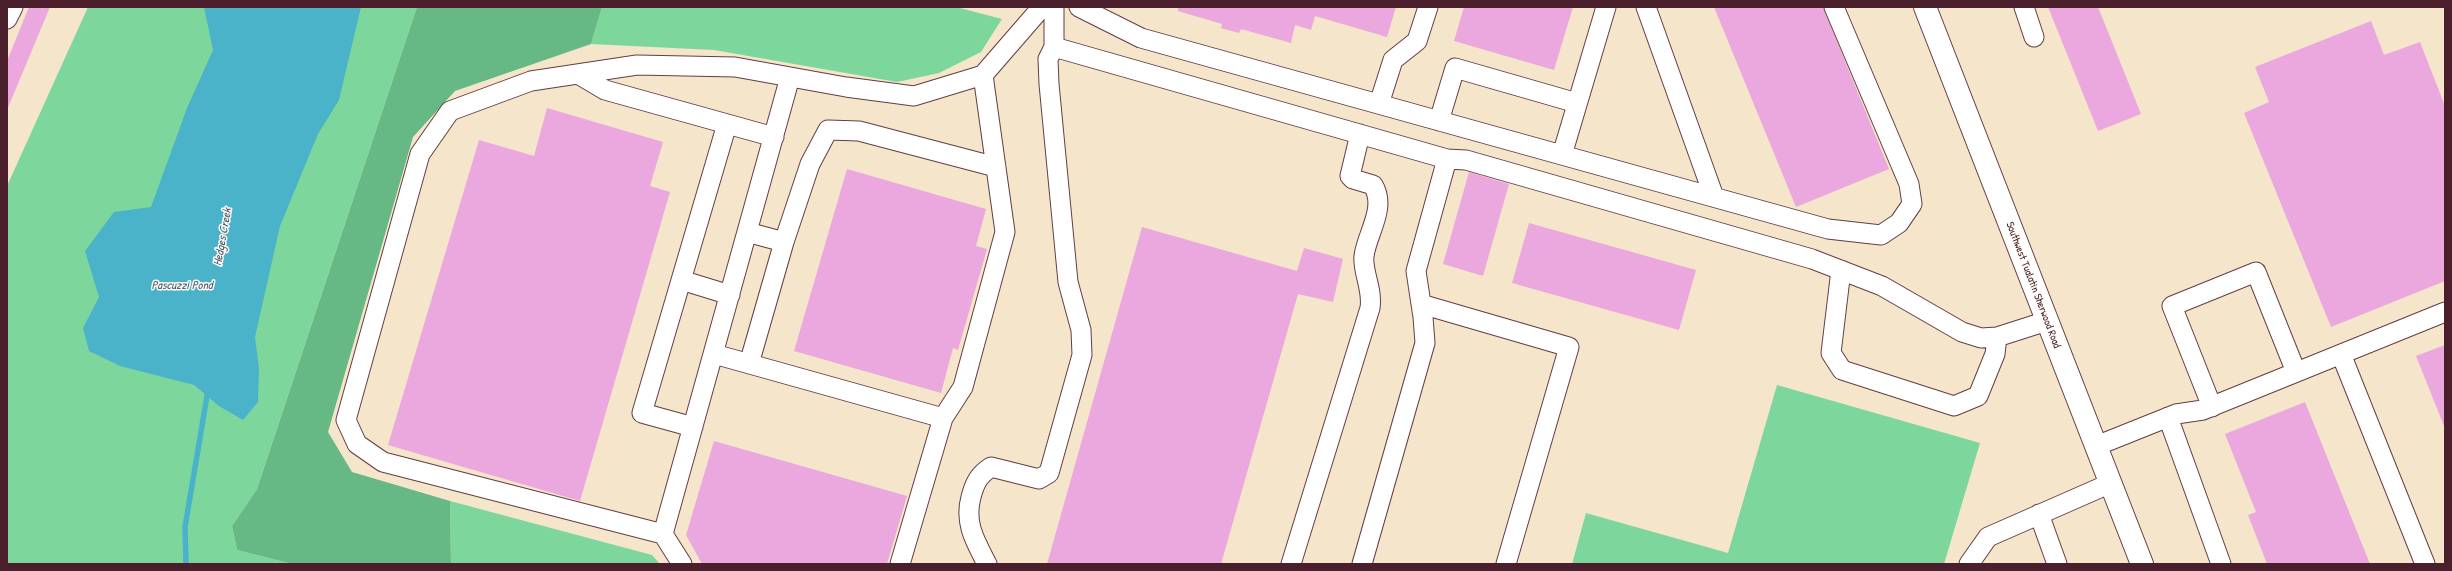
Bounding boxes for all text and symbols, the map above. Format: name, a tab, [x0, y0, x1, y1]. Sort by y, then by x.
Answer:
water label: Hedges Creek	[211, 207, 235, 267]
street label: Southwest Tualatin Sherwood Road	[2003, 220, 2063, 350]
water label: Pascuzzi Pond	[152, 279, 212, 293]

